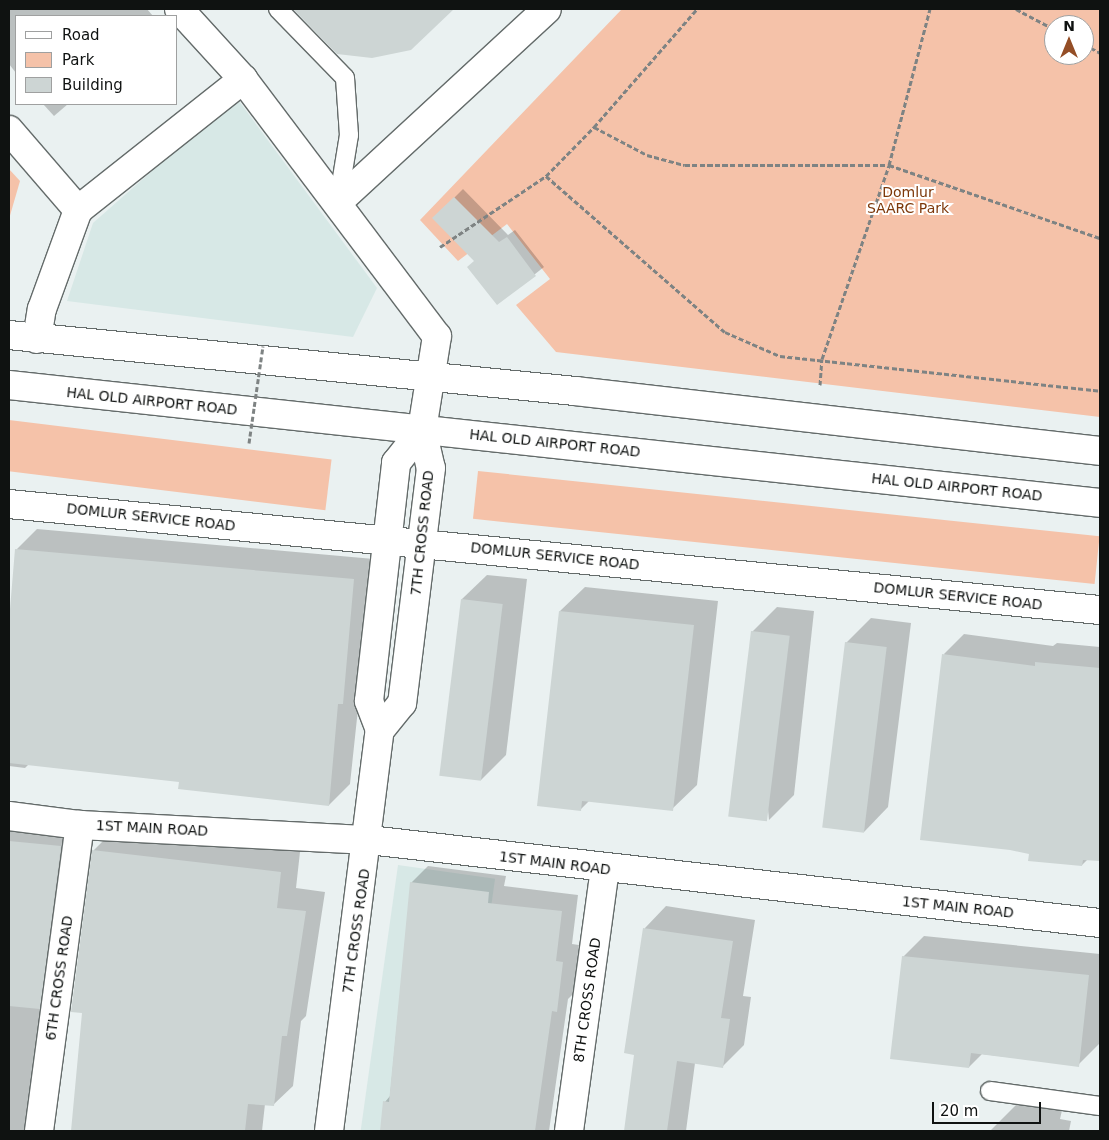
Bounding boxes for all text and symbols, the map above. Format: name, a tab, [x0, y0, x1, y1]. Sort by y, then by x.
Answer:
legend	[15, 15, 178, 105]
north arrow	[1044, 15, 1094, 65]
text: N	[1063, 18, 1075, 34]
text: Road	[62, 26, 100, 44]
text: Park	[62, 51, 94, 69]
text: Building	[62, 76, 123, 94]
park label: Domlur SAARC Park	[867, 184, 949, 216]
street label: HAL OLD AIRPORT ROAD	[66, 384, 238, 418]
street label: HAL OLD AIRPORT ROAD	[469, 426, 641, 460]
street label: 7TH CROSS ROAD	[407, 469, 437, 597]
street label: HAL OLD AIRPORT ROAD	[871, 470, 1043, 504]
street label: DOMLUR SERVICE ROAD	[66, 500, 236, 534]
street label: DOMLUR SERVICE ROAD	[470, 539, 640, 573]
street label: DOMLUR SERVICE ROAD	[873, 579, 1043, 613]
street label: 1ST MAIN ROAD	[95, 817, 209, 839]
street label: 1ST MAIN ROAD	[498, 848, 612, 878]
street label: 7TH CROSS ROAD	[339, 867, 373, 995]
street label: 1ST MAIN ROAD	[901, 893, 1015, 921]
street label: 6TH CROSS ROAD	[42, 914, 76, 1042]
street label: 8TH CROSS ROAD	[570, 936, 604, 1064]
scale bar	[934, 1092, 1043, 1124]
text: 20 m	[940, 1102, 978, 1120]

